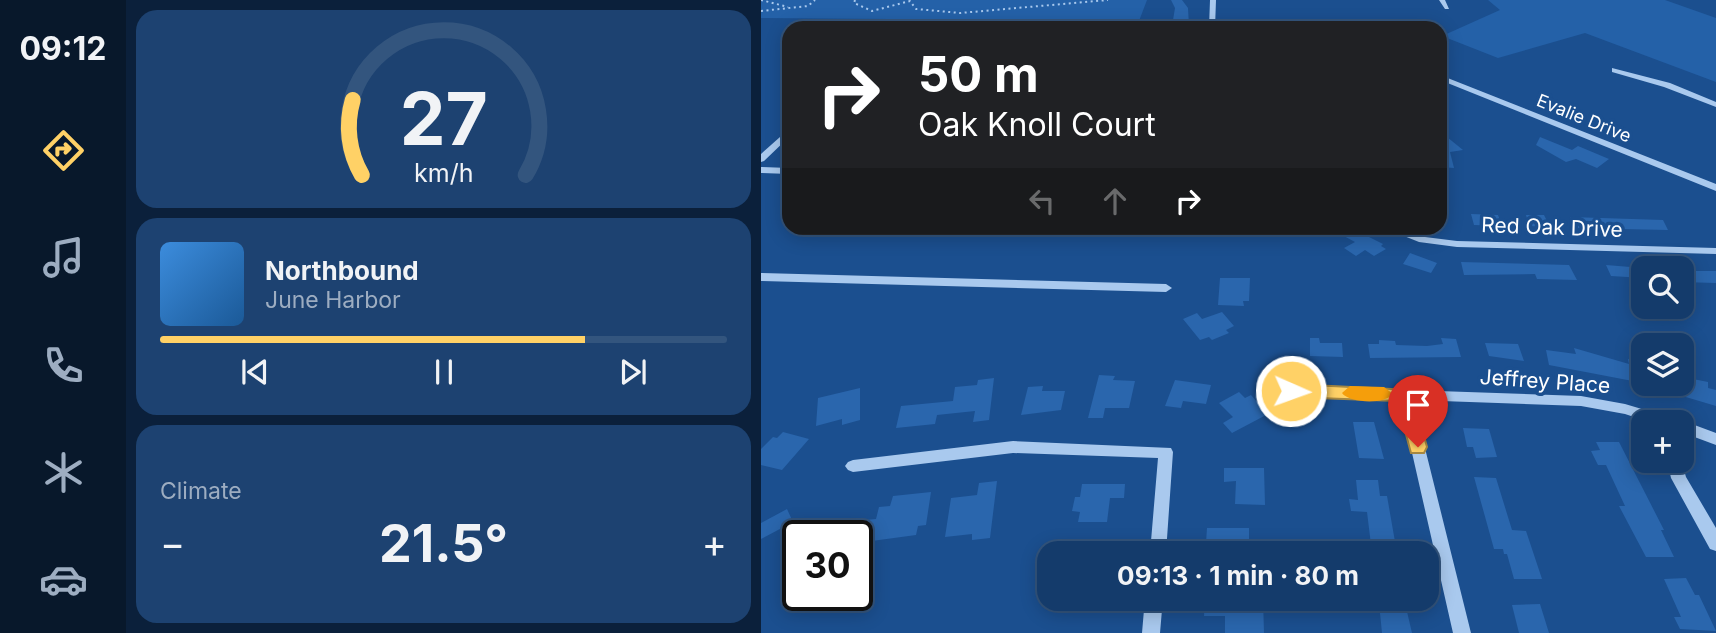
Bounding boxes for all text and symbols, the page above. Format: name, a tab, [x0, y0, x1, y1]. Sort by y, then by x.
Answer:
text: 09:12	[20, 29, 107, 68]
text: 50 m	[918, 45, 1039, 104]
icon: right	[803, 49, 894, 140]
text: 27	[399, 74, 488, 163]
street label: Evalie Drive	[1534, 90, 1634, 146]
text: Oak Knoll Court	[918, 105, 1156, 144]
icon: directions	[39, 126, 88, 175]
text: km/h	[414, 158, 473, 188]
icon: left	[1023, 182, 1061, 220]
icon: ahead	[1096, 182, 1134, 220]
icon: right	[1169, 182, 1207, 220]
street label: Red Oak Drive	[1481, 212, 1623, 242]
icon: music	[39, 233, 88, 282]
text: Northbound	[265, 255, 419, 286]
map controls	[1631, 256, 1694, 473]
button: search	[1631, 256, 1694, 319]
text: June Harbor	[265, 286, 401, 314]
button: layers	[1631, 333, 1694, 396]
icon: phone	[39, 341, 88, 390]
icon: previous	[236, 353, 274, 391]
icon: pause	[425, 353, 463, 391]
icon: next	[614, 353, 652, 391]
position arrow	[1254, 354, 1328, 428]
street label: Jeffrey Place	[1479, 364, 1611, 398]
pin	[1388, 375, 1448, 447]
icon: arrive	[1399, 386, 1437, 424]
button: +	[1631, 410, 1694, 473]
icon: climate	[39, 448, 88, 497]
text: Climate	[160, 477, 242, 505]
text: 21.5°	[379, 512, 508, 575]
text: −	[160, 520, 185, 566]
text: +	[702, 520, 727, 566]
speed limit sign: 30	[782, 520, 873, 611]
icon: car	[39, 555, 88, 604]
text: 09:13 · 1 min · 80 m	[1117, 560, 1359, 591]

